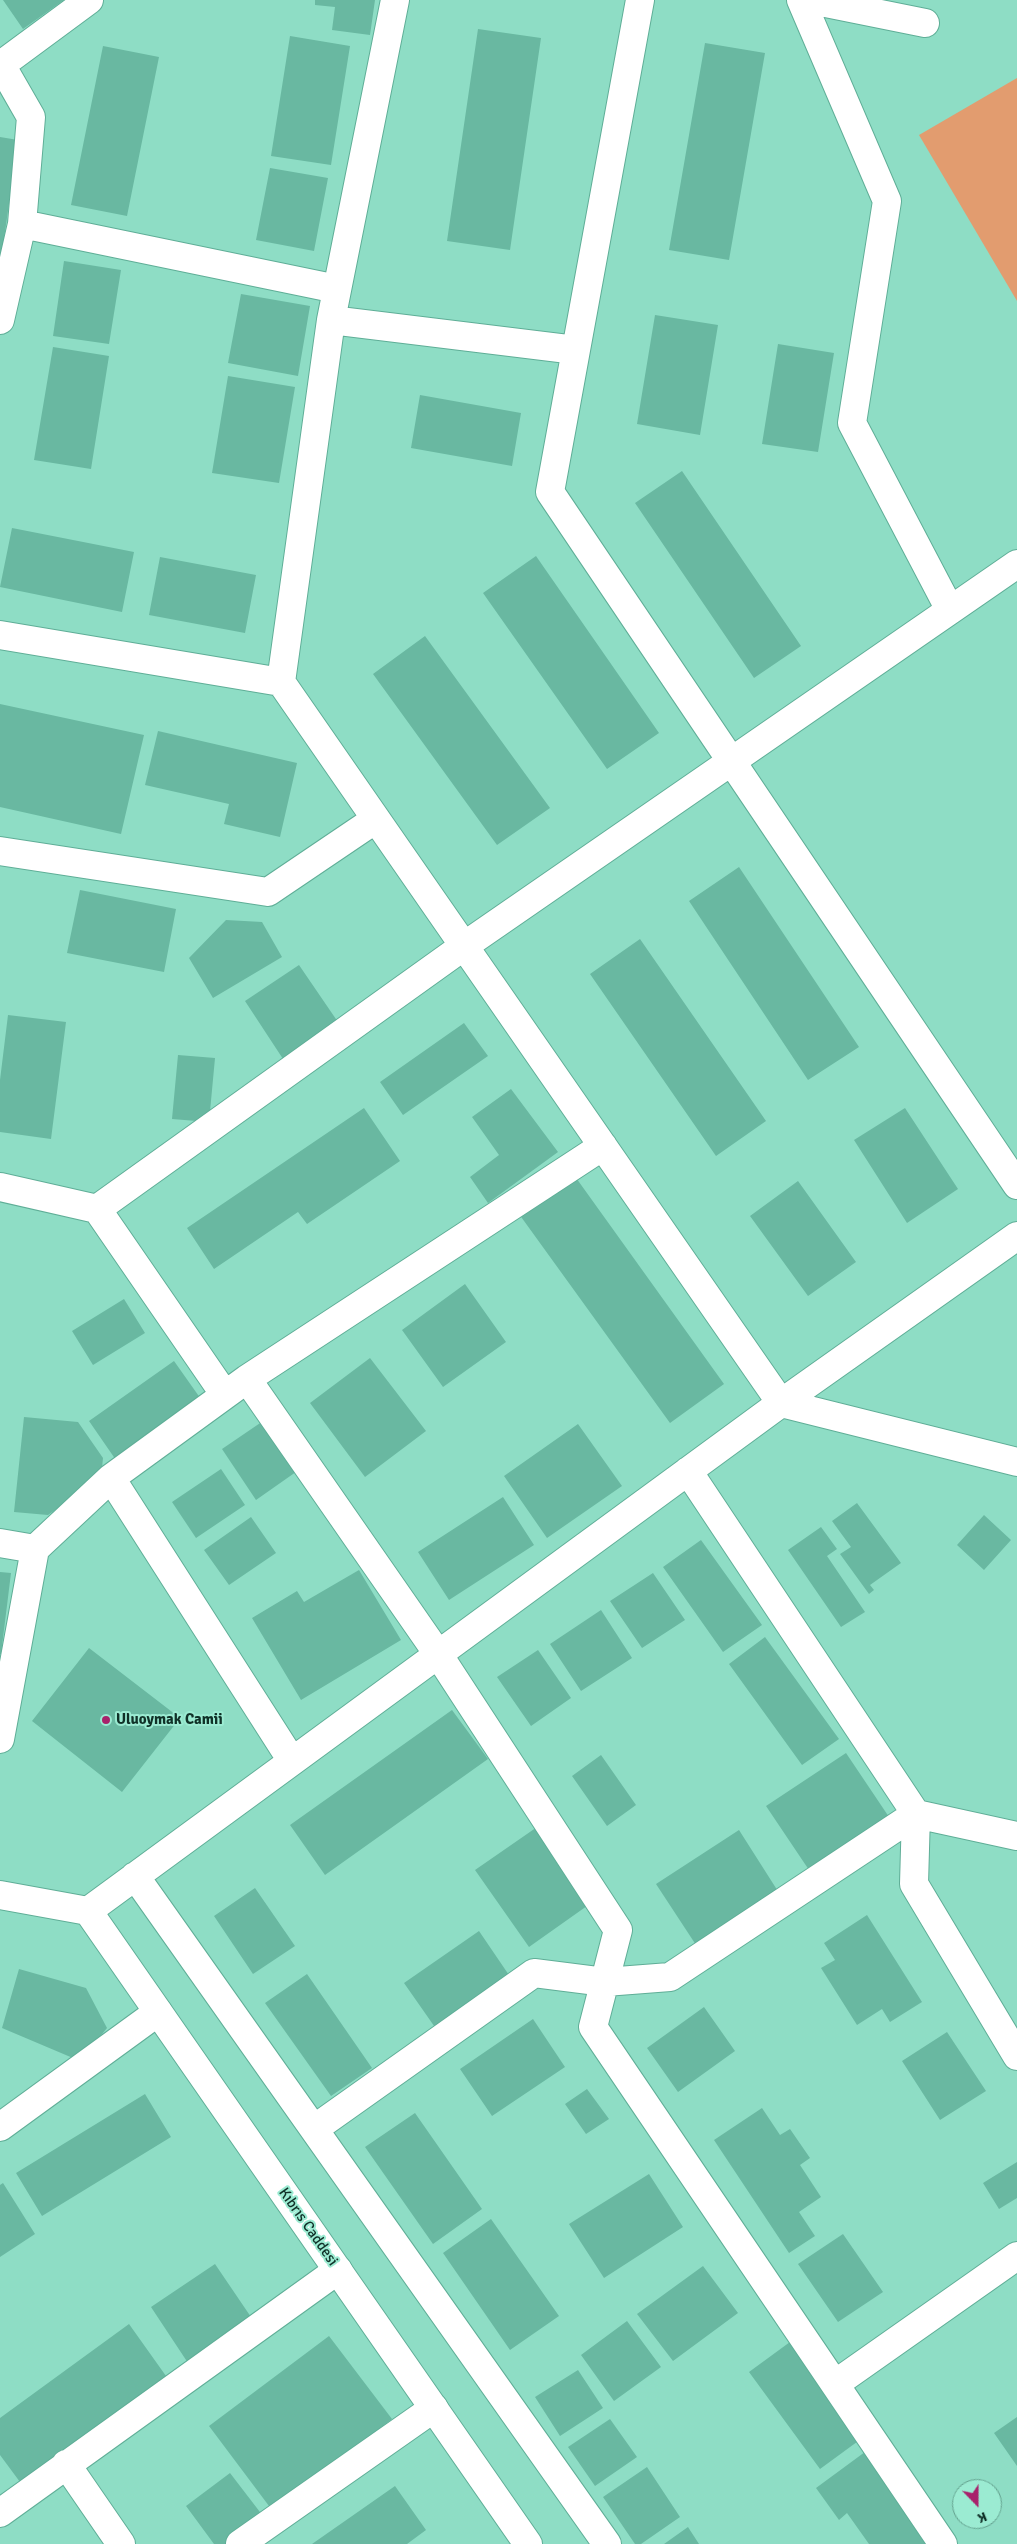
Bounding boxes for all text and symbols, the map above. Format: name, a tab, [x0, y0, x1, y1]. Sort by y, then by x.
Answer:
place label: Uluoymak Camii	[116, 1711, 223, 1729]
marker: Uluoymak Camii	[100, 1714, 112, 1726]
street label: Kıbrıs Caddesi	[274, 2184, 342, 2270]
north arrow	[952, 2479, 1002, 2529]
text: K	[975, 2508, 990, 2527]

